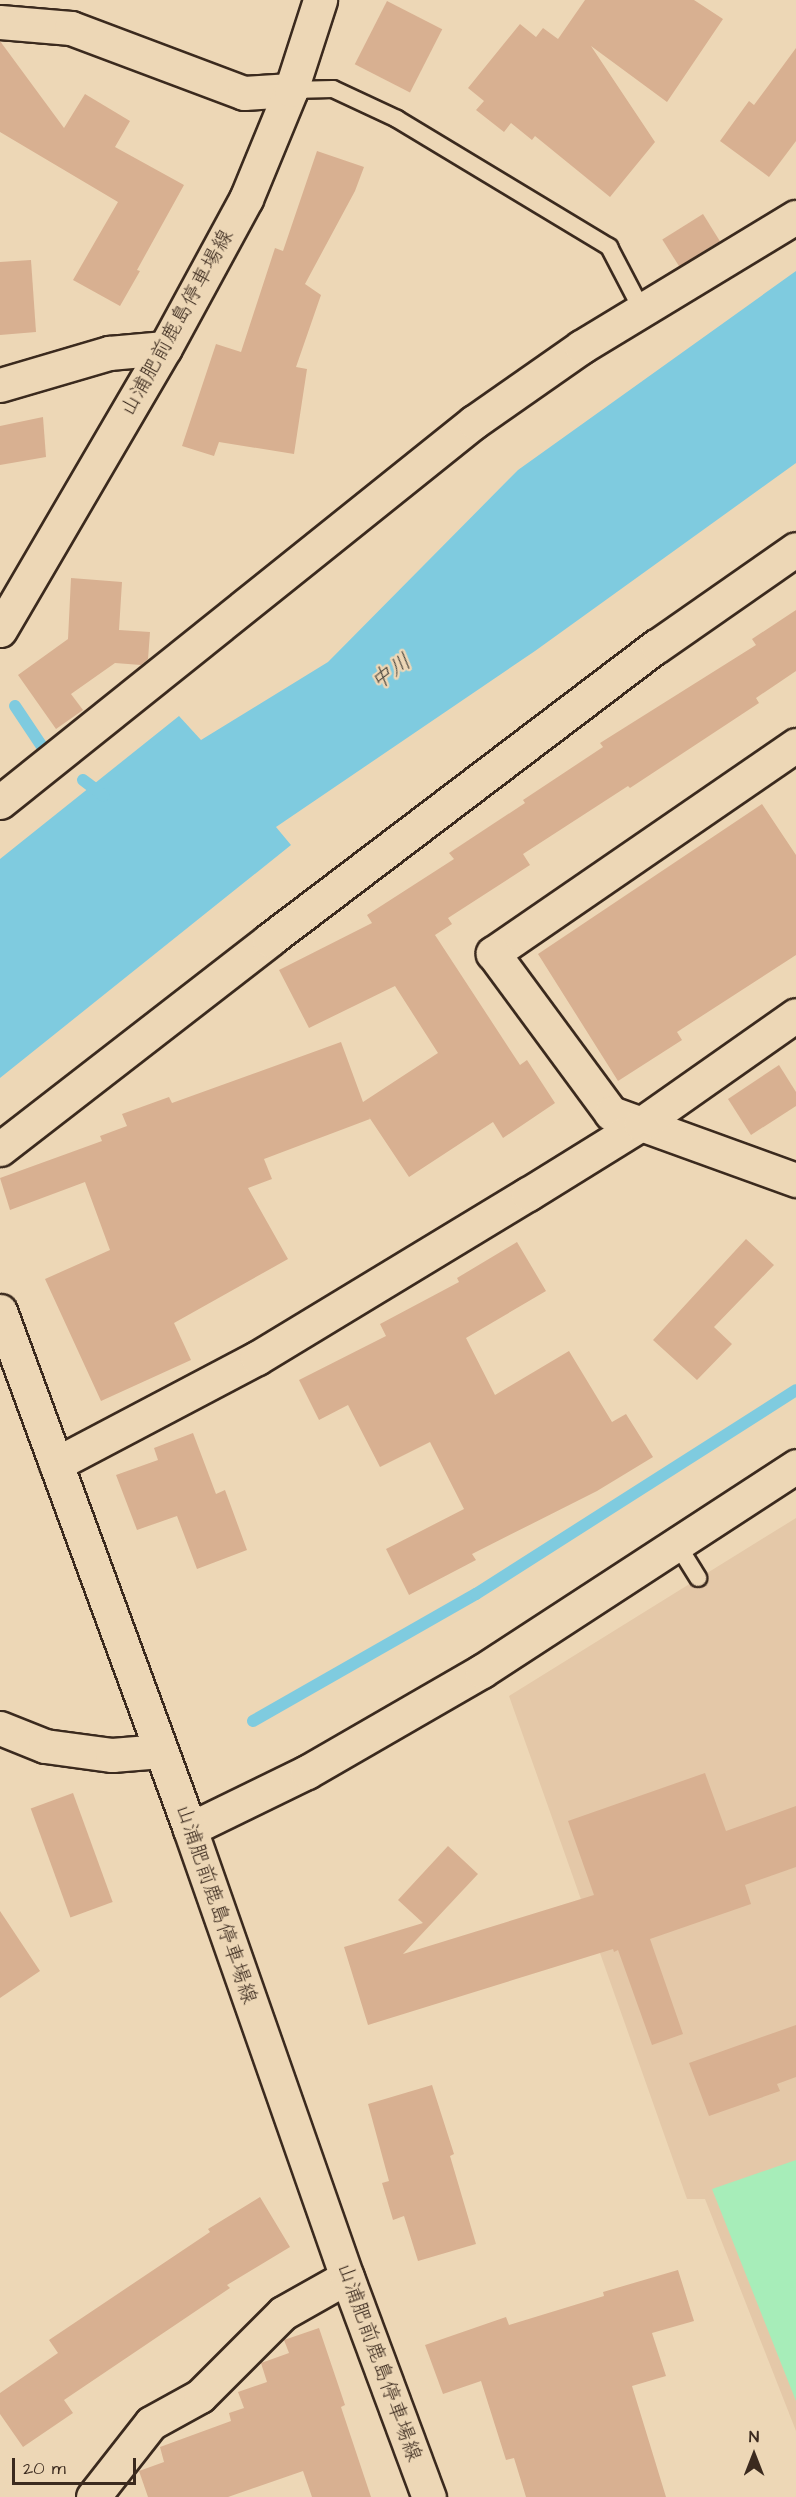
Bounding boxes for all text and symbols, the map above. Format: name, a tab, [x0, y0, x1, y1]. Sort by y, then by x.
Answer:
street label: 山浦肥前鹿島停車場線	[115, 225, 239, 421]
water label: 中川	[365, 648, 417, 696]
street label: 山浦肥前鹿島停車場線	[170, 1801, 262, 2007]
street label: 山浦肥前鹿島停車場線	[331, 2259, 427, 2465]
north arrow	[724, 2425, 784, 2485]
text: N	[749, 2426, 759, 2448]
scale bar	[15, 2446, 140, 2484]
text: 20 m	[23, 2456, 66, 2481]

